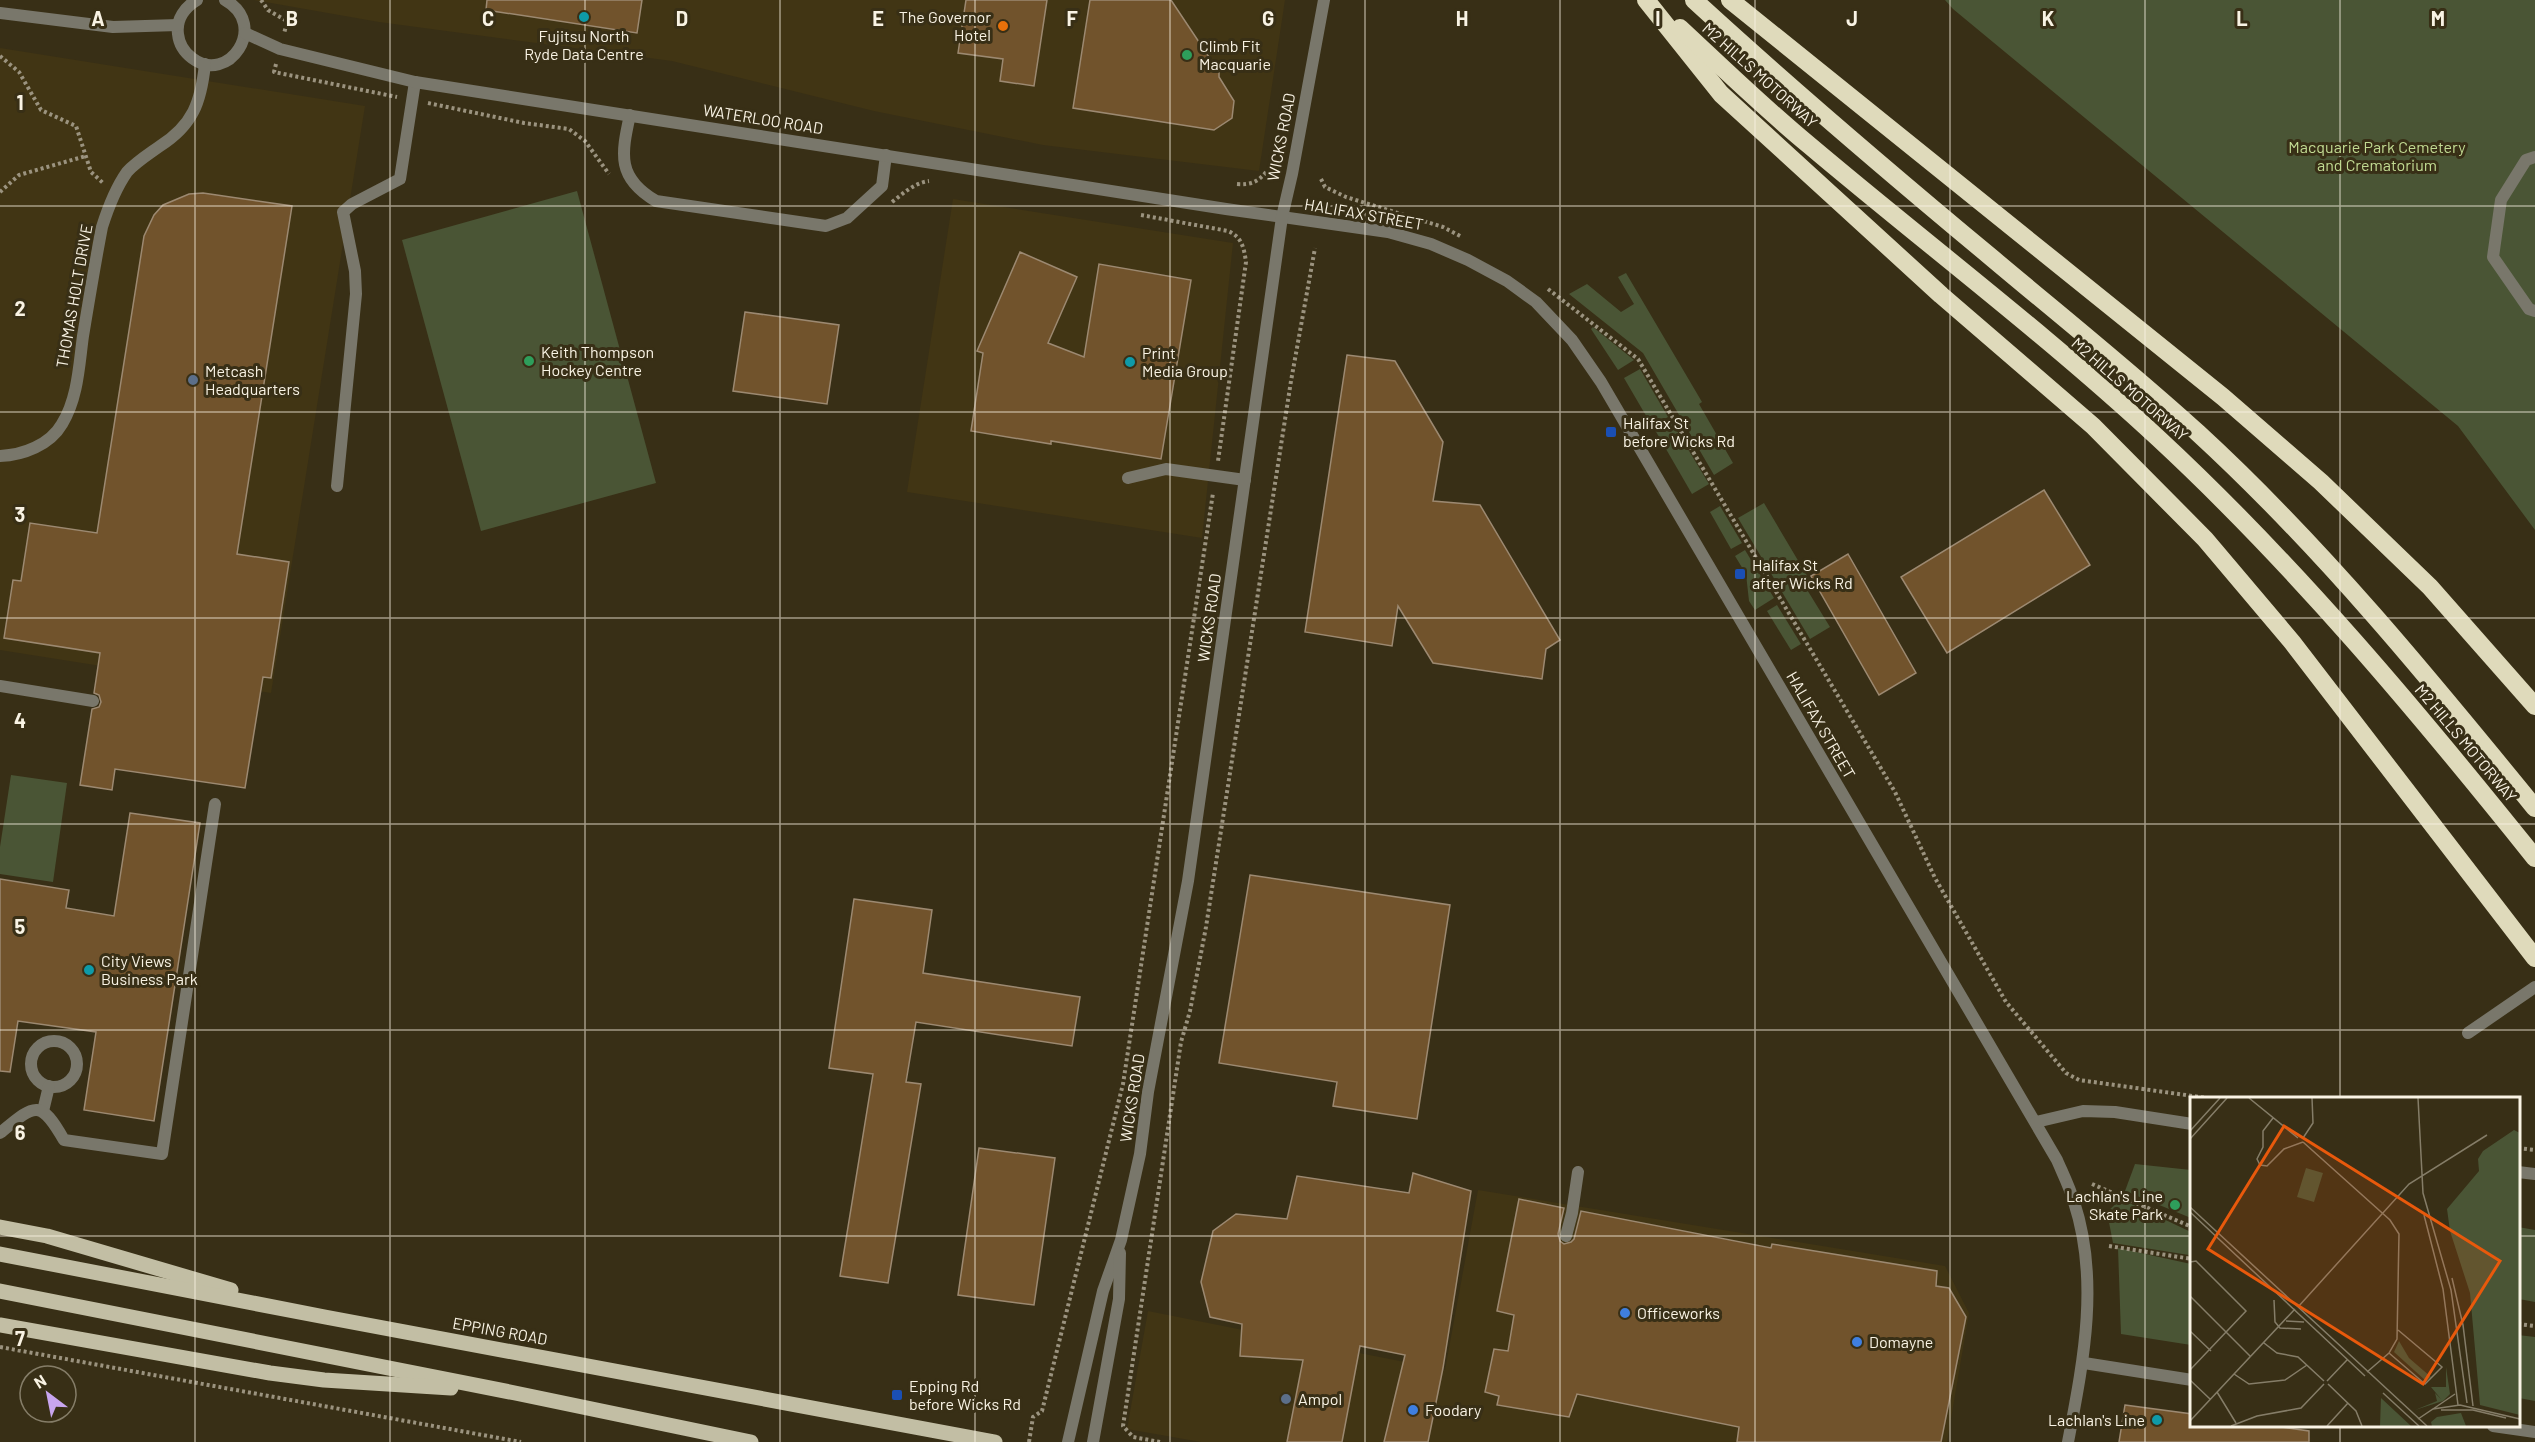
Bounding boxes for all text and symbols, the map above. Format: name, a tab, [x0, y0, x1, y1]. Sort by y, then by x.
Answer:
text: A	[91, 6, 105, 30]
text: B	[286, 6, 298, 30]
text: C	[482, 6, 494, 30]
text: D	[676, 6, 688, 30]
text: E	[872, 6, 884, 30]
text: F	[1066, 6, 1078, 30]
text: G	[1262, 6, 1274, 30]
text: H	[1456, 6, 1468, 30]
text: I	[1655, 6, 1661, 30]
text: J	[1846, 6, 1858, 30]
text: K	[2042, 6, 2055, 30]
text: L	[2236, 6, 2248, 30]
text: M	[2431, 6, 2445, 30]
place label: The Governor Hotel	[899, 7, 991, 44]
marker: Fujitsu North Ryde Data Centre	[577, 10, 591, 24]
street label: M2 HILLS MOTORWAY	[1699, 18, 1822, 131]
marker: The Governor Hotel	[996, 19, 1010, 33]
place label: Fujitsu North Ryde Data Centre	[524, 26, 644, 63]
place label: Climb Fit Macquarie	[1199, 36, 1271, 73]
marker: Climb Fit Macquarie	[1180, 48, 1194, 62]
text: 1	[16, 90, 24, 114]
street label: WICKS ROAD	[1263, 91, 1298, 183]
street label: WATERLOO ROAD	[702, 100, 824, 137]
park label: Macquarie Park Cemetery and Crematorium	[2288, 137, 2466, 174]
street label: HALIFAX STREET	[1303, 194, 1425, 233]
street label: THOMAS HOLT DRIVE	[52, 223, 96, 369]
text: 2	[14, 296, 26, 320]
street label: M2 HILLS MOTORWAY	[2068, 333, 2192, 444]
place label: Keith Thompson Hockey Centre	[541, 342, 654, 379]
place label: Print Media Group	[1142, 343, 1228, 380]
marker: Keith Thompson Hockey Centre	[522, 354, 536, 368]
marker: Print Media Group	[1123, 355, 1137, 369]
place label: Metcash Headquarters	[205, 361, 300, 398]
marker: Metcash Headquarters	[186, 373, 200, 387]
place label: Halifax St before Wicks Rd	[1623, 413, 1735, 450]
marker: Halifax St before Wicks Rd	[1604, 425, 1618, 439]
text: 3	[15, 502, 25, 526]
place label: Halifax St after Wicks Rd	[1752, 555, 1853, 592]
marker: Halifax St after Wicks Rd	[1733, 567, 1747, 581]
street label: WICKS ROAD	[1193, 572, 1224, 664]
street label: HALIFAX STREET	[1783, 668, 1860, 782]
street label: M2 HILLS MOTORWAY	[2412, 680, 2521, 805]
text: 4	[14, 708, 26, 732]
text: 5	[15, 914, 26, 938]
place label: City Views Business Park	[101, 951, 198, 988]
marker: City Views Business Park	[82, 963, 96, 977]
street label: WICKS ROAD	[1115, 1052, 1148, 1144]
inset map	[2190, 1097, 2520, 1427]
text: 6	[15, 1120, 26, 1144]
place label: Lachlan's Line Skate Park	[2066, 1186, 2163, 1223]
marker: Lachlan's Line Skate Park	[2168, 1198, 2182, 1212]
place label: Officeworks	[1637, 1303, 1720, 1322]
marker: Officeworks	[1618, 1306, 1632, 1320]
street label: EPPING ROAD	[451, 1313, 549, 1348]
text: 7	[15, 1326, 25, 1350]
place label: Domayne	[1869, 1332, 1933, 1351]
marker: Domayne	[1850, 1335, 1864, 1349]
north arrow	[18, 1364, 78, 1424]
text: N	[30, 1370, 49, 1392]
place label: Epping Rd before Wicks Rd	[909, 1376, 1021, 1413]
marker: Epping Rd before Wicks Rd	[890, 1388, 904, 1402]
place label: Ampol	[1298, 1389, 1342, 1408]
marker: Ampol	[1279, 1392, 1293, 1406]
place label: Foodary	[1425, 1400, 1482, 1419]
marker: Foodary	[1406, 1403, 1420, 1417]
place label: Lachlan's Line	[2048, 1410, 2145, 1429]
marker: Lachlan's Line	[2150, 1413, 2164, 1427]

